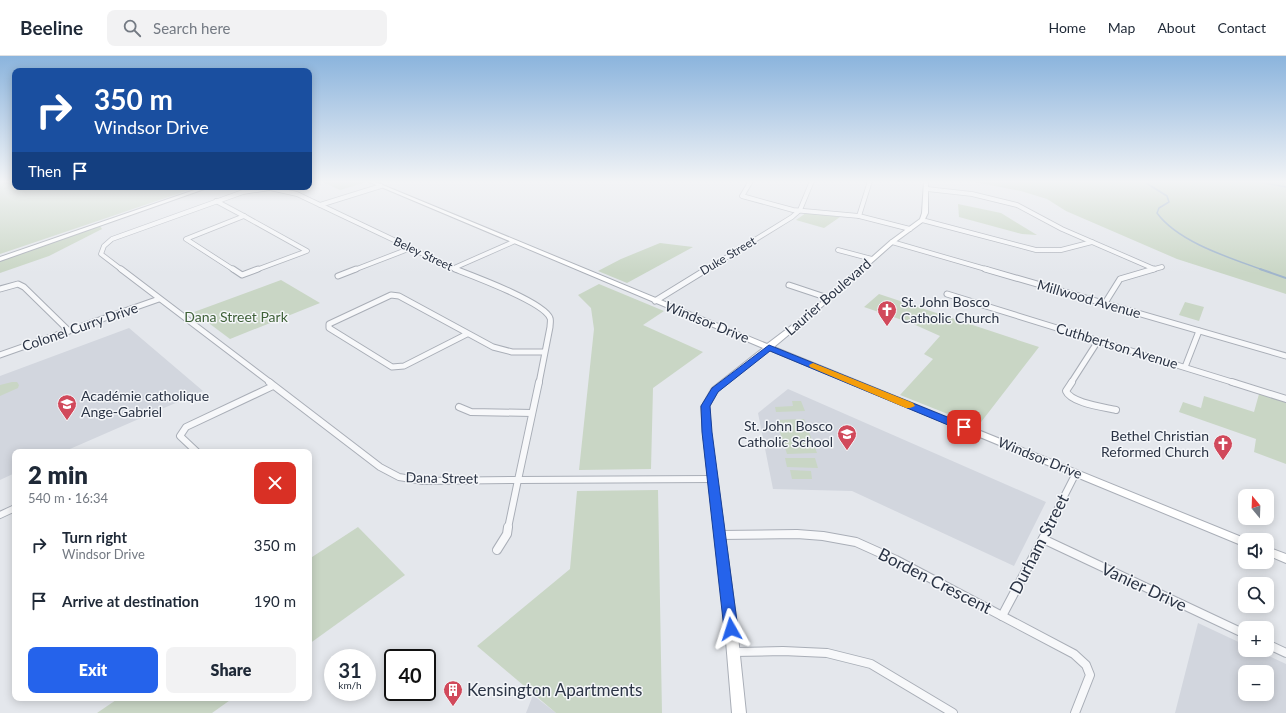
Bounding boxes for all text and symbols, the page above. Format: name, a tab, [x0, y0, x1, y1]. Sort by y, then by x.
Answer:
search box	[107, 10, 387, 46]
text: Beeline	[20, 16, 83, 39]
icon: search	[121, 17, 143, 39]
text: Search here	[153, 19, 230, 37]
text: Home	[1048, 19, 1086, 36]
text: Map	[1108, 19, 1135, 36]
text: About	[1157, 19, 1195, 36]
text: Contact	[1217, 19, 1266, 36]
text: 350 m	[94, 82, 173, 116]
icon: right	[28, 84, 80, 136]
text: Windsor Drive	[94, 116, 209, 138]
icon: arrive	[69, 160, 91, 182]
text: Then	[28, 162, 61, 180]
street label: Beley Street	[391, 233, 456, 274]
street label: Duke Street	[697, 233, 759, 278]
street label: Laurier Boulevard	[781, 255, 874, 339]
street label: Millwood Avenue	[1035, 276, 1143, 321]
place label: St. John Bosco Catholic Church	[901, 293, 999, 326]
street label: Windsor Drive	[663, 297, 752, 346]
street label: Colonel Curry Drive	[20, 299, 140, 354]
church icon: St. John Bosco Catholic Church	[876, 299, 898, 327]
park label: Dana Street Park	[184, 308, 289, 325]
street label: Cuthbertson Avenue	[1054, 319, 1180, 372]
place label: Académie catholique Ange-Gabriel	[81, 387, 209, 420]
school or university icon: Académie catholique Ange-Gabriel	[56, 393, 78, 421]
pin	[947, 410, 981, 444]
icon: arrive	[953, 416, 975, 438]
place label: St. John Bosco Catholic School	[738, 417, 833, 450]
school or university icon: St. John Bosco Catholic School	[836, 423, 858, 451]
place label: Bethel Christian Reformed Church	[1101, 427, 1209, 460]
street label: Windsor Drive	[996, 433, 1085, 482]
church icon: Bethel Christian Reformed Church	[1212, 433, 1234, 461]
text: 2 min	[28, 460, 88, 489]
button: close	[254, 462, 296, 504]
street label: Dana Street	[406, 468, 478, 487]
north arrow	[1238, 489, 1274, 525]
map controls	[1238, 489, 1274, 701]
text: 540 m · 16:34	[28, 490, 108, 506]
street label: Durham Street	[1004, 490, 1073, 597]
text: Turn right	[62, 528, 127, 546]
button: sound	[1238, 533, 1274, 569]
icon: right	[28, 534, 50, 556]
text: 350 m	[254, 536, 296, 554]
street label: Borden Crescent	[875, 543, 995, 618]
text: Windsor Drive	[62, 546, 145, 562]
street label: Vanier Drive	[1098, 558, 1190, 616]
button: search	[1238, 577, 1274, 613]
icon: arrive	[28, 590, 50, 612]
text: Arrive at destination	[62, 592, 199, 610]
text: 190 m	[254, 592, 296, 610]
position arrow	[710, 608, 752, 650]
button: +	[1238, 621, 1274, 657]
button: Exit	[28, 647, 158, 693]
button: Share	[166, 647, 296, 693]
speed limit sign: 40	[384, 649, 436, 701]
text: 31	[338, 658, 362, 682]
button: −	[1238, 665, 1274, 701]
text: km/h	[338, 679, 362, 691]
building icon: Kensington Apartments	[442, 679, 464, 707]
place label: Kensington Apartments	[467, 679, 642, 700]

